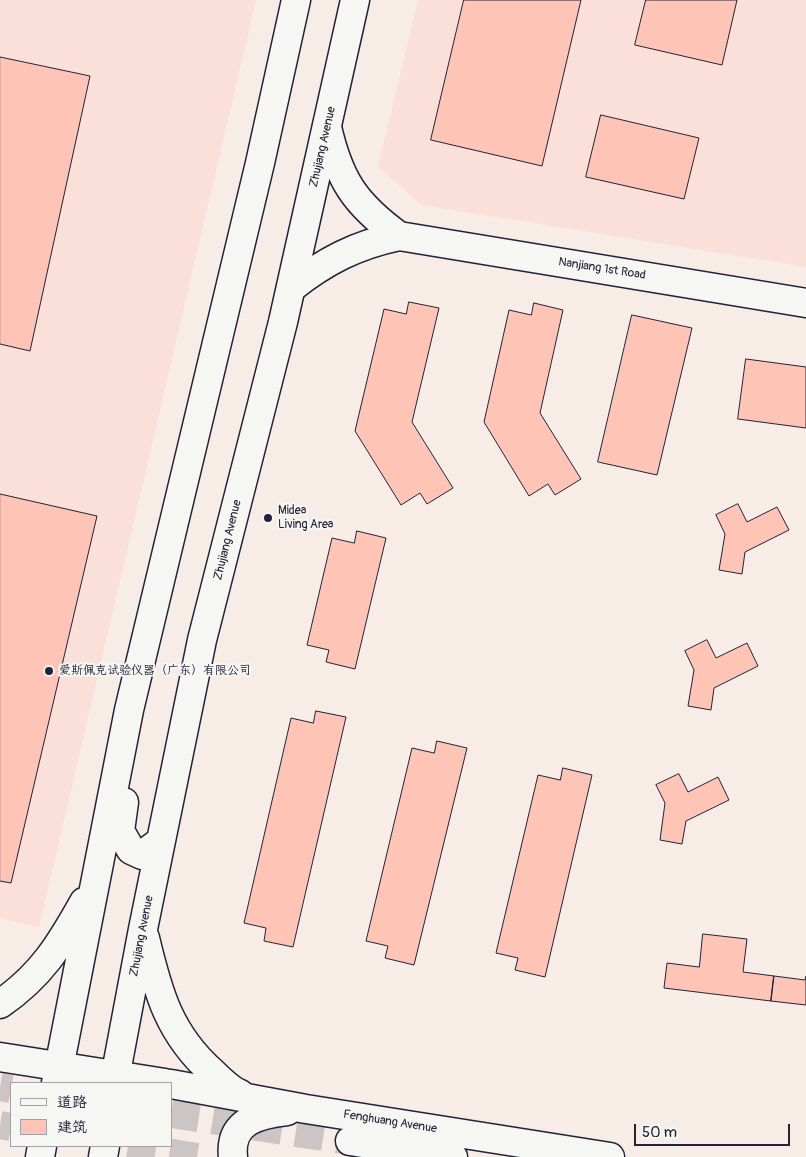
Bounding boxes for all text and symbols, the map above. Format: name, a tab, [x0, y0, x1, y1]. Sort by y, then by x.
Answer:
street label: Zhujiang Avenue	[307, 105, 339, 189]
street label: Nanjiang 1st Road	[557, 255, 647, 283]
street label: Zhujiang Avenue	[211, 498, 245, 582]
place label: Midea Living Area	[278, 504, 333, 532]
marker: Midea Living Area	[262, 512, 274, 524]
place label: 爱斯佩克试验仪器（广东）有限公司	[59, 664, 251, 678]
marker: 爱斯佩克试验仪器（广东）有限公司	[43, 665, 55, 677]
street label: Zhujiang Avenue	[127, 894, 157, 978]
legend	[10, 1082, 172, 1147]
text: 道路	[57, 1093, 87, 1112]
street label: Fenghuang Avenue	[342, 1107, 438, 1137]
scale bar	[636, 1114, 792, 1146]
text: 建筑	[57, 1118, 87, 1137]
text: 50 m	[642, 1123, 677, 1142]

